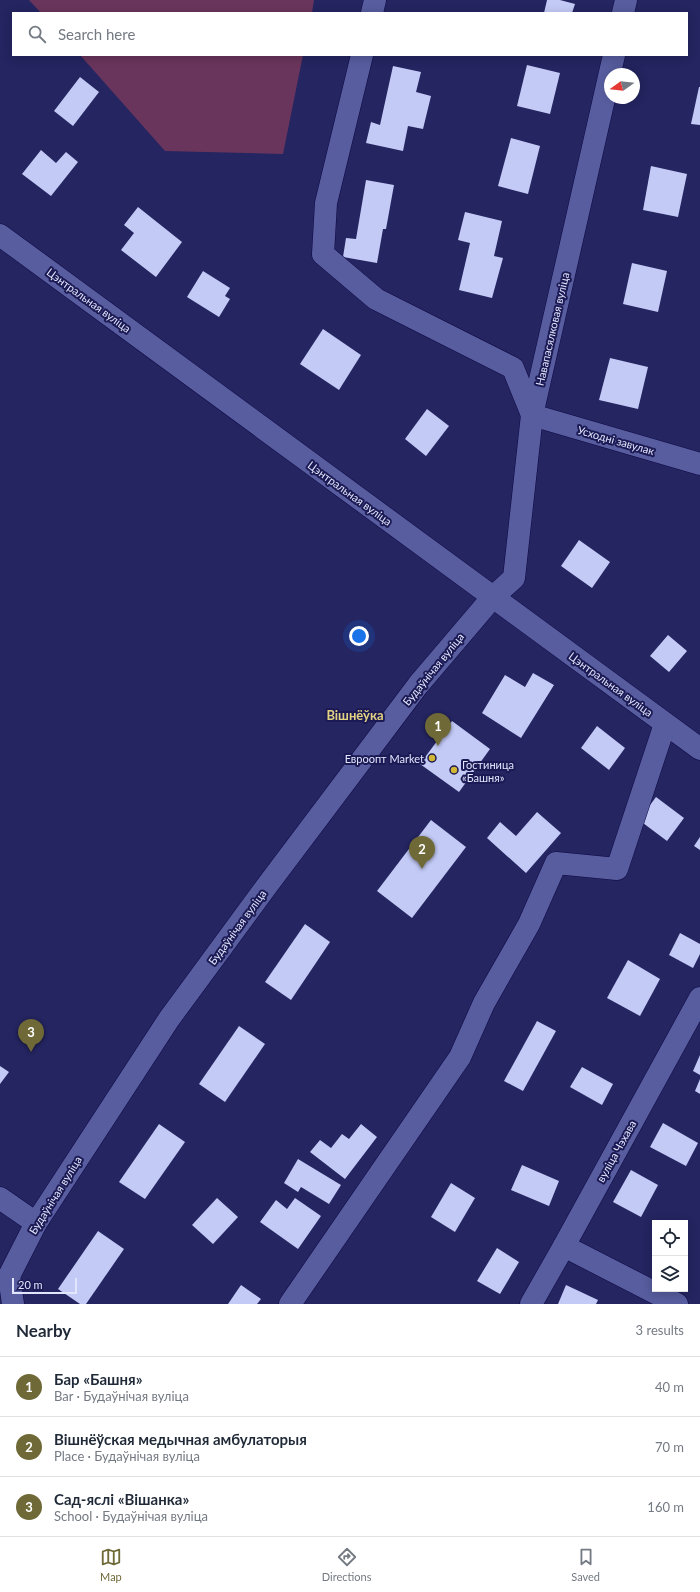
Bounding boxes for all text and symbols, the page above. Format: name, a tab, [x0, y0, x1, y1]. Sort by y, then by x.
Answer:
search box	[12, 12, 688, 56]
icon: search	[26, 23, 48, 45]
text: Search here	[58, 25, 135, 43]
north arrow	[604, 68, 640, 104]
street label: Цэнтральная вуліца	[45, 265, 133, 335]
street label: Навапасялковая вуліца	[533, 271, 571, 387]
street label: Усходні завулак	[576, 423, 656, 457]
street label: Цэнтральная вуліца	[306, 458, 394, 528]
your location	[349, 626, 369, 646]
street label: Будаўнічая вуліца	[400, 630, 466, 708]
street label: Цэнтральная вуліца	[567, 649, 655, 719]
district label: Вішнёўка	[326, 707, 384, 723]
pin: 1	[425, 713, 451, 746]
place label: Евроопт Market	[345, 752, 424, 765]
marker: Евроопт Market	[427, 753, 437, 763]
place label: Гостиница «Башня»	[462, 758, 514, 784]
marker: Гостиница «Башня»	[449, 765, 459, 775]
pin: 2	[409, 836, 435, 869]
street label: Будаўнічая вуліца	[205, 887, 269, 967]
pin: 3	[18, 1019, 44, 1052]
street label: вуліца Чэхава	[594, 1118, 638, 1184]
street label: Будаўнічая вуліца	[26, 1154, 84, 1236]
map controls	[652, 1220, 688, 1292]
button: locate	[652, 1220, 688, 1256]
button: layers	[652, 1256, 688, 1292]
scale bar	[12, 1276, 77, 1295]
text: 20 m	[18, 1278, 43, 1291]
text: Nearby	[16, 1320, 71, 1341]
text: 3 results	[636, 1322, 684, 1338]
text: Бар «Башня»	[54, 1370, 143, 1388]
text: 1	[25, 1379, 33, 1395]
text: 40 m	[655, 1379, 684, 1395]
text: Bar · Будаўнічая вуліца	[54, 1388, 189, 1404]
text: Вішнёўская медычная амбулаторыя	[54, 1430, 307, 1448]
text: 2	[25, 1439, 33, 1455]
text: 70 m	[655, 1439, 684, 1455]
text: Place · Будаўнічая вуліца	[54, 1448, 200, 1464]
text: Сад-яслі «Вішанка»	[54, 1490, 189, 1508]
text: 3	[25, 1499, 33, 1515]
text: 160 m	[647, 1499, 684, 1515]
text: School · Будаўнічая вуліца	[54, 1508, 208, 1524]
tab: Map	[100, 1546, 122, 1583]
tab: Directions	[322, 1546, 371, 1583]
tab: Saved	[571, 1546, 600, 1583]

